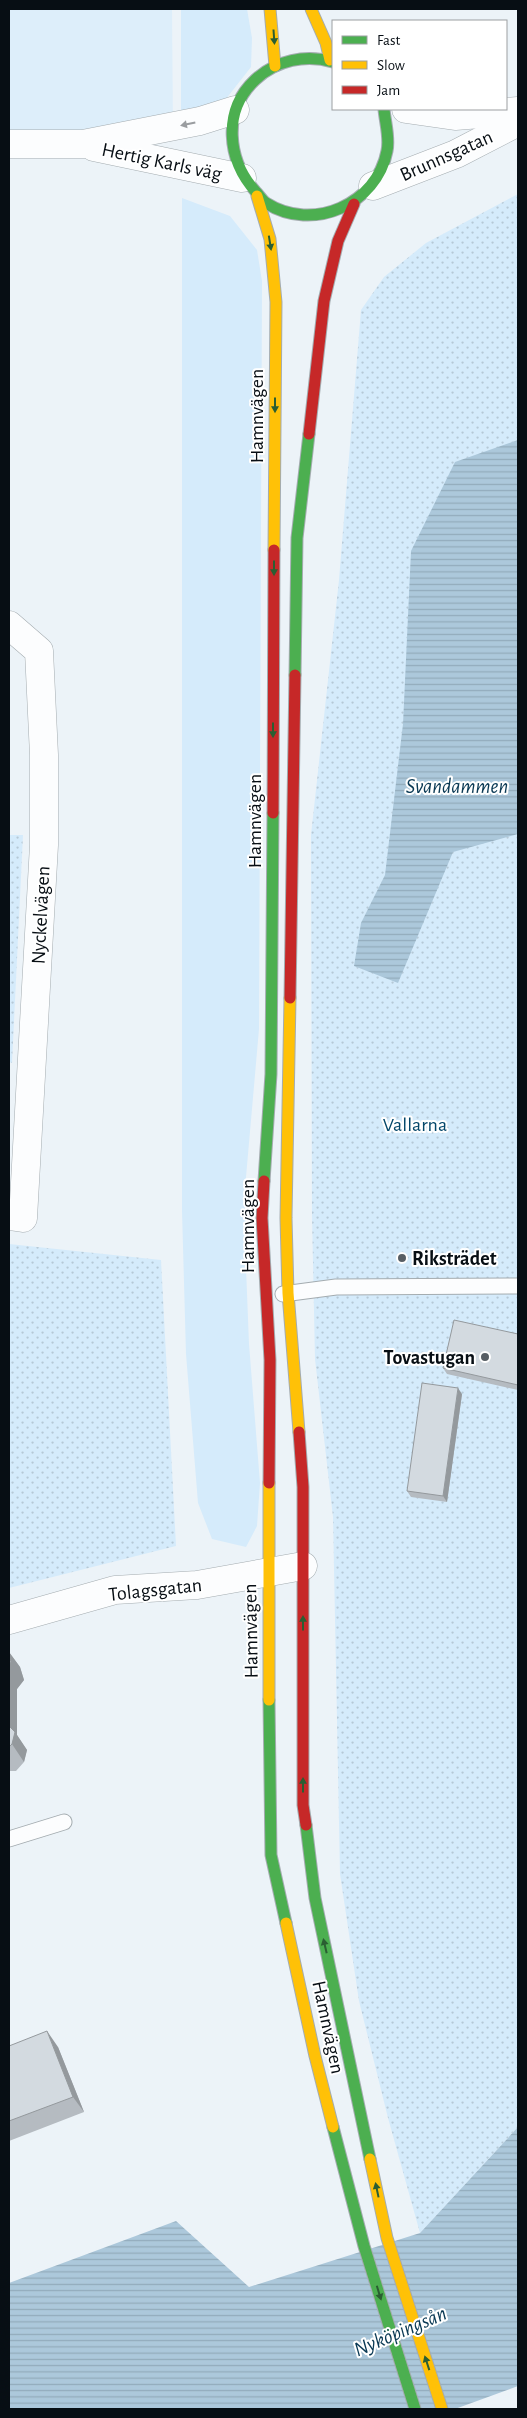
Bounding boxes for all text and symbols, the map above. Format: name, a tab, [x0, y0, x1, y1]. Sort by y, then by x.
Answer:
legend	[332, 20, 507, 110]
one-way arrow	[270, 29, 278, 45]
text: Fast	[377, 33, 401, 48]
text: Slow	[377, 58, 405, 73]
text: Jam	[377, 83, 400, 98]
one-way arrow	[181, 120, 196, 128]
street label: Brunnsgatan	[397, 127, 496, 185]
street label: Hertig Karls väg	[100, 139, 224, 185]
one-way arrow	[266, 236, 274, 252]
street label: Hamnvägen	[247, 369, 267, 463]
one-way arrow	[271, 398, 279, 414]
one-way arrow	[270, 560, 278, 576]
one-way arrow	[269, 723, 277, 739]
street label: Hamnvägen	[245, 774, 265, 868]
water label: Svandammen	[406, 776, 508, 797]
street label: Nyckelvägen	[28, 865, 54, 965]
park label: Vallarna	[383, 1115, 447, 1135]
street label: Hamnvägen	[238, 1179, 258, 1273]
place label: Riksträdet	[412, 1249, 497, 1269]
marker: Riksträdet	[396, 1252, 408, 1264]
place label: Tovastugan	[384, 1348, 475, 1368]
marker: Tovastugan	[479, 1351, 491, 1363]
street label: Tolagsgatan	[107, 1575, 203, 1605]
street label: Hamnvägen	[240, 1583, 262, 1679]
one-way arrow	[299, 1615, 307, 1631]
one-way arrow	[299, 1777, 307, 1793]
one-way arrow	[321, 1937, 329, 1953]
street label: Hamnvägen	[308, 1979, 348, 2076]
one-way arrow	[373, 2182, 381, 2198]
one-way arrow	[375, 2285, 383, 2300]
water label: Nyköpingsån	[351, 2303, 450, 2361]
one-way arrow	[423, 2355, 431, 2370]

